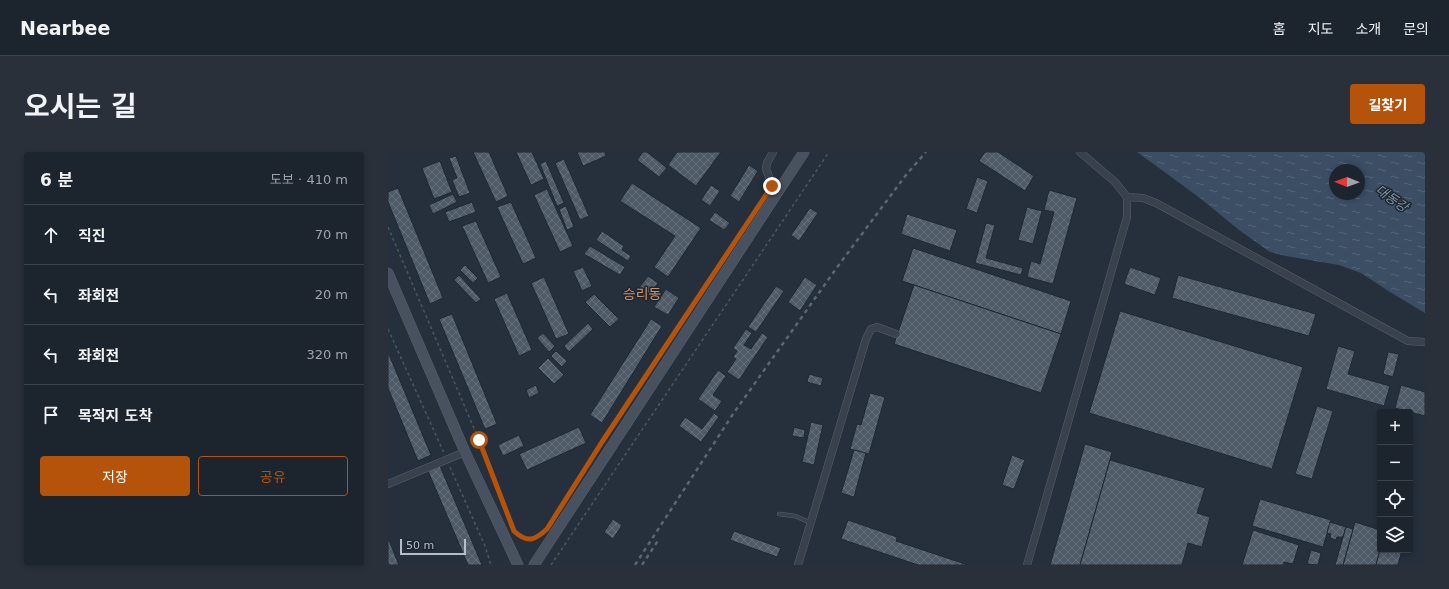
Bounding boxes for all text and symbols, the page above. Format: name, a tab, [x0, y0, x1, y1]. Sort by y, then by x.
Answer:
text: Nearbee	[20, 17, 110, 39]
text: 홈	[1273, 21, 1286, 37]
text: 지도	[1308, 21, 1333, 37]
text: 소개	[1355, 21, 1381, 37]
text: 문의	[1403, 21, 1429, 37]
button: 길찾기	[1350, 84, 1425, 124]
text: 오시는 길	[24, 90, 137, 123]
north arrow	[1329, 164, 1365, 200]
text: 6 분	[40, 170, 73, 190]
text: 도보 · 410 m	[270, 172, 348, 187]
route end	[763, 177, 781, 195]
water label: 대동강	[1373, 182, 1412, 216]
icon: ahead	[40, 224, 62, 246]
text: 직진	[78, 227, 106, 245]
text: 70 m	[315, 227, 348, 242]
icon: left	[40, 284, 62, 306]
district label: 승리동	[623, 286, 661, 302]
text: 좌회전	[78, 287, 119, 305]
text: 20 m	[315, 287, 348, 302]
icon: left	[40, 344, 62, 366]
text: 좌회전	[78, 347, 119, 365]
text: 320 m	[306, 347, 348, 362]
icon: arrive	[40, 404, 62, 426]
text: 목적지 도착	[78, 407, 152, 425]
map controls	[1377, 409, 1413, 553]
button: +	[1377, 409, 1413, 445]
route start	[470, 431, 488, 449]
button: −	[1377, 445, 1413, 481]
button: 저장	[40, 456, 190, 496]
button: 공유	[198, 456, 348, 496]
button: locate	[1377, 481, 1413, 517]
button: layers	[1377, 517, 1413, 553]
scale bar	[400, 537, 466, 556]
text: 50 m	[406, 539, 434, 552]

